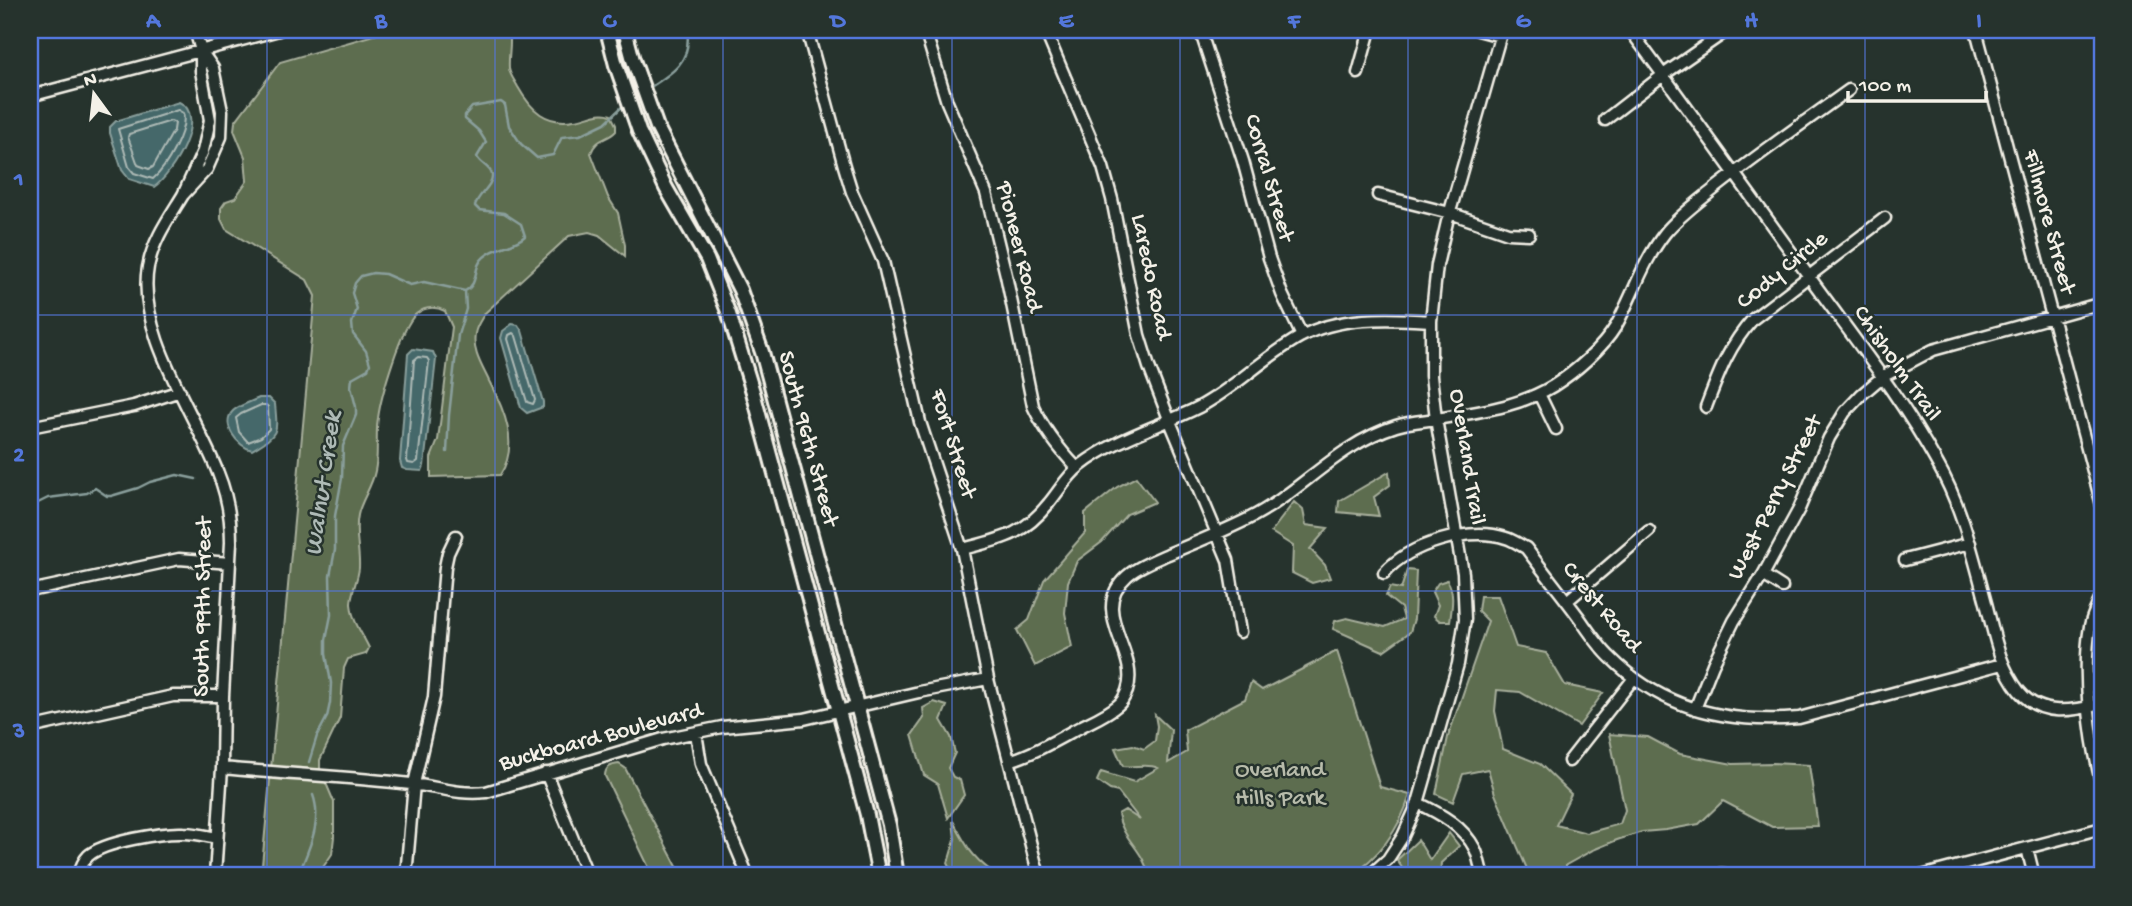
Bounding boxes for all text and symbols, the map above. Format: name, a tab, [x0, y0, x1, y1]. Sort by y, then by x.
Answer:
text: A	[145, 9, 161, 36]
text: B	[374, 9, 388, 36]
text: C	[603, 9, 618, 36]
text: D	[829, 9, 847, 36]
text: E	[1059, 9, 1075, 36]
text: F	[1287, 9, 1302, 36]
text: G	[1516, 9, 1532, 36]
text: H	[1744, 9, 1758, 36]
text: I	[1976, 9, 1982, 36]
north arrow	[60, 60, 130, 130]
scale bar	[1848, 60, 1987, 104]
text: N	[82, 68, 99, 94]
text: 100 m	[1858, 75, 1911, 100]
street label: Corral Street	[1236, 111, 1301, 247]
street label: Fillmore Street	[2015, 146, 2082, 299]
text: 1	[13, 167, 24, 194]
street label: Pioneer Road	[988, 178, 1049, 317]
street label: Laredo Road	[1123, 212, 1178, 344]
street label: Cody Circle	[1731, 225, 1835, 317]
street label: Chisholm Trail	[1845, 300, 1947, 428]
street label: South 96th Street	[770, 348, 845, 532]
street label: Fort Street	[921, 385, 983, 504]
street label: Overland Trail	[1441, 387, 1491, 527]
water label: Walnut Creek	[300, 408, 351, 558]
street label: West Perry Street	[1722, 409, 1831, 585]
text: 2	[13, 443, 25, 470]
street label: South 99th Street	[188, 515, 220, 697]
street label: Crest Road	[1554, 556, 1649, 661]
street label: Buckboard Boulevard	[495, 696, 708, 779]
text: 3	[12, 719, 25, 746]
park label: Overland Hills Park	[1235, 757, 1327, 814]

